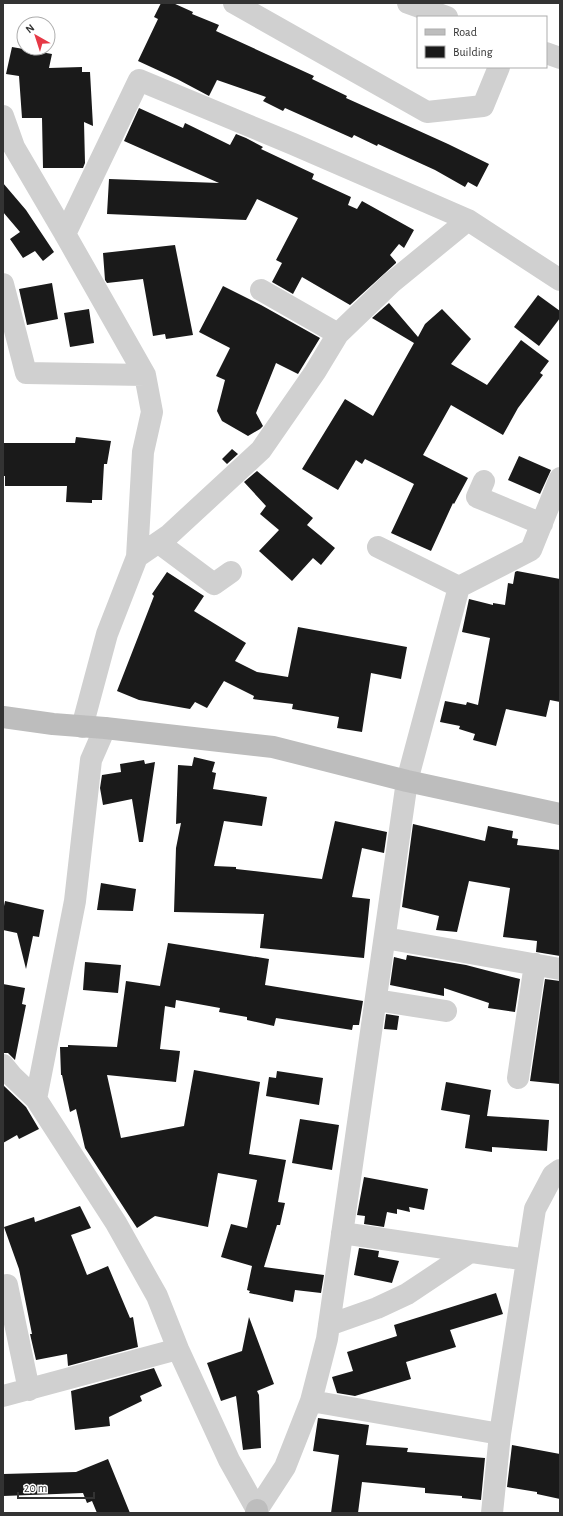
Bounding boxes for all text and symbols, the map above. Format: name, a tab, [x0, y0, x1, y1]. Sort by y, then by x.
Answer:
north arrow	[16, 16, 56, 56]
legend	[417, 16, 547, 68]
text: N	[24, 22, 36, 35]
text: Road	[453, 26, 477, 38]
text: Building	[453, 46, 493, 58]
scale bar	[18, 1474, 94, 1500]
text: 20 m	[24, 1482, 47, 1494]

